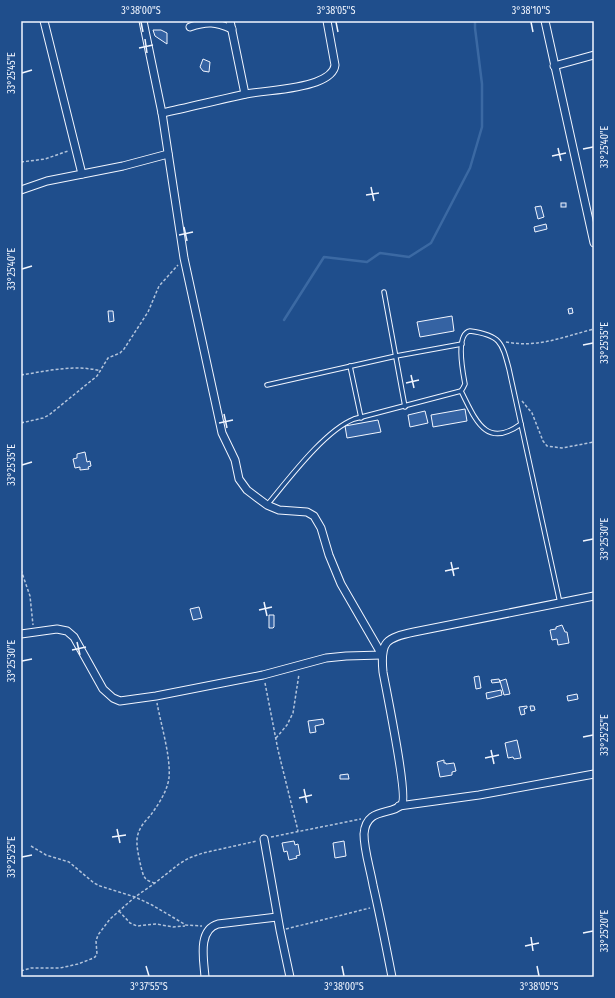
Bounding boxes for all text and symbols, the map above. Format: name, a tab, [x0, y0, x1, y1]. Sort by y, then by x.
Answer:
text: 3°38'00"S	[121, 5, 161, 17]
text: 3°38'05"S	[317, 5, 355, 17]
text: 3°38'10"S	[512, 5, 550, 17]
text: 33°25'45"E	[6, 52, 18, 94]
text: 33°25'40"E	[599, 125, 611, 168]
text: 33°25'40"E	[6, 247, 18, 290]
text: 33°25'35"E	[599, 322, 611, 364]
text: 33°25'35"E	[6, 444, 18, 486]
text: 33°25'30"E	[599, 517, 611, 560]
text: 33°25'30"E	[6, 639, 18, 682]
text: 33°25'25"E	[599, 714, 611, 756]
text: 33°25'25"E	[6, 836, 18, 878]
text: 33°25'20"E	[599, 909, 611, 952]
text: 3°37'55"S	[130, 981, 168, 993]
text: 3°38'00"S	[324, 981, 364, 993]
text: 3°38'05"S	[520, 981, 558, 993]

